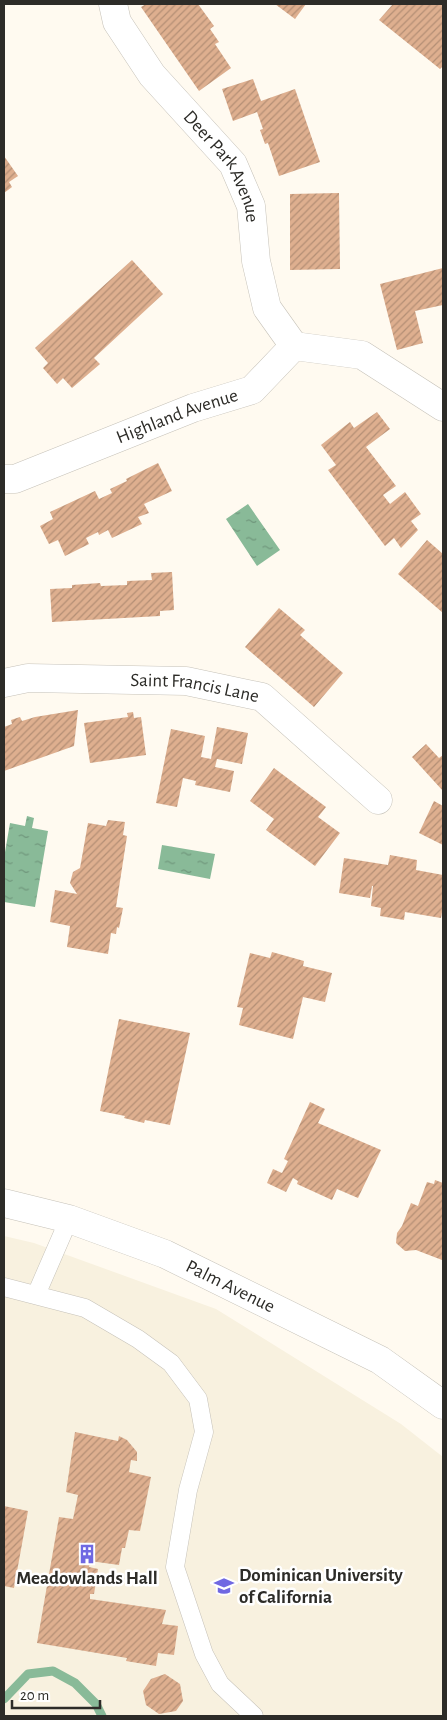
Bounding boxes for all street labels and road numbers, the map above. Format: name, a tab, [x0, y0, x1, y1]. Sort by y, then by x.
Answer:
street label: Deer Park Avenue	[180, 107, 262, 223]
street label: Highland Avenue	[114, 385, 240, 447]
street label: Saint Francis Lane	[130, 670, 261, 706]
street label: Palm Avenue	[183, 1256, 278, 1316]

